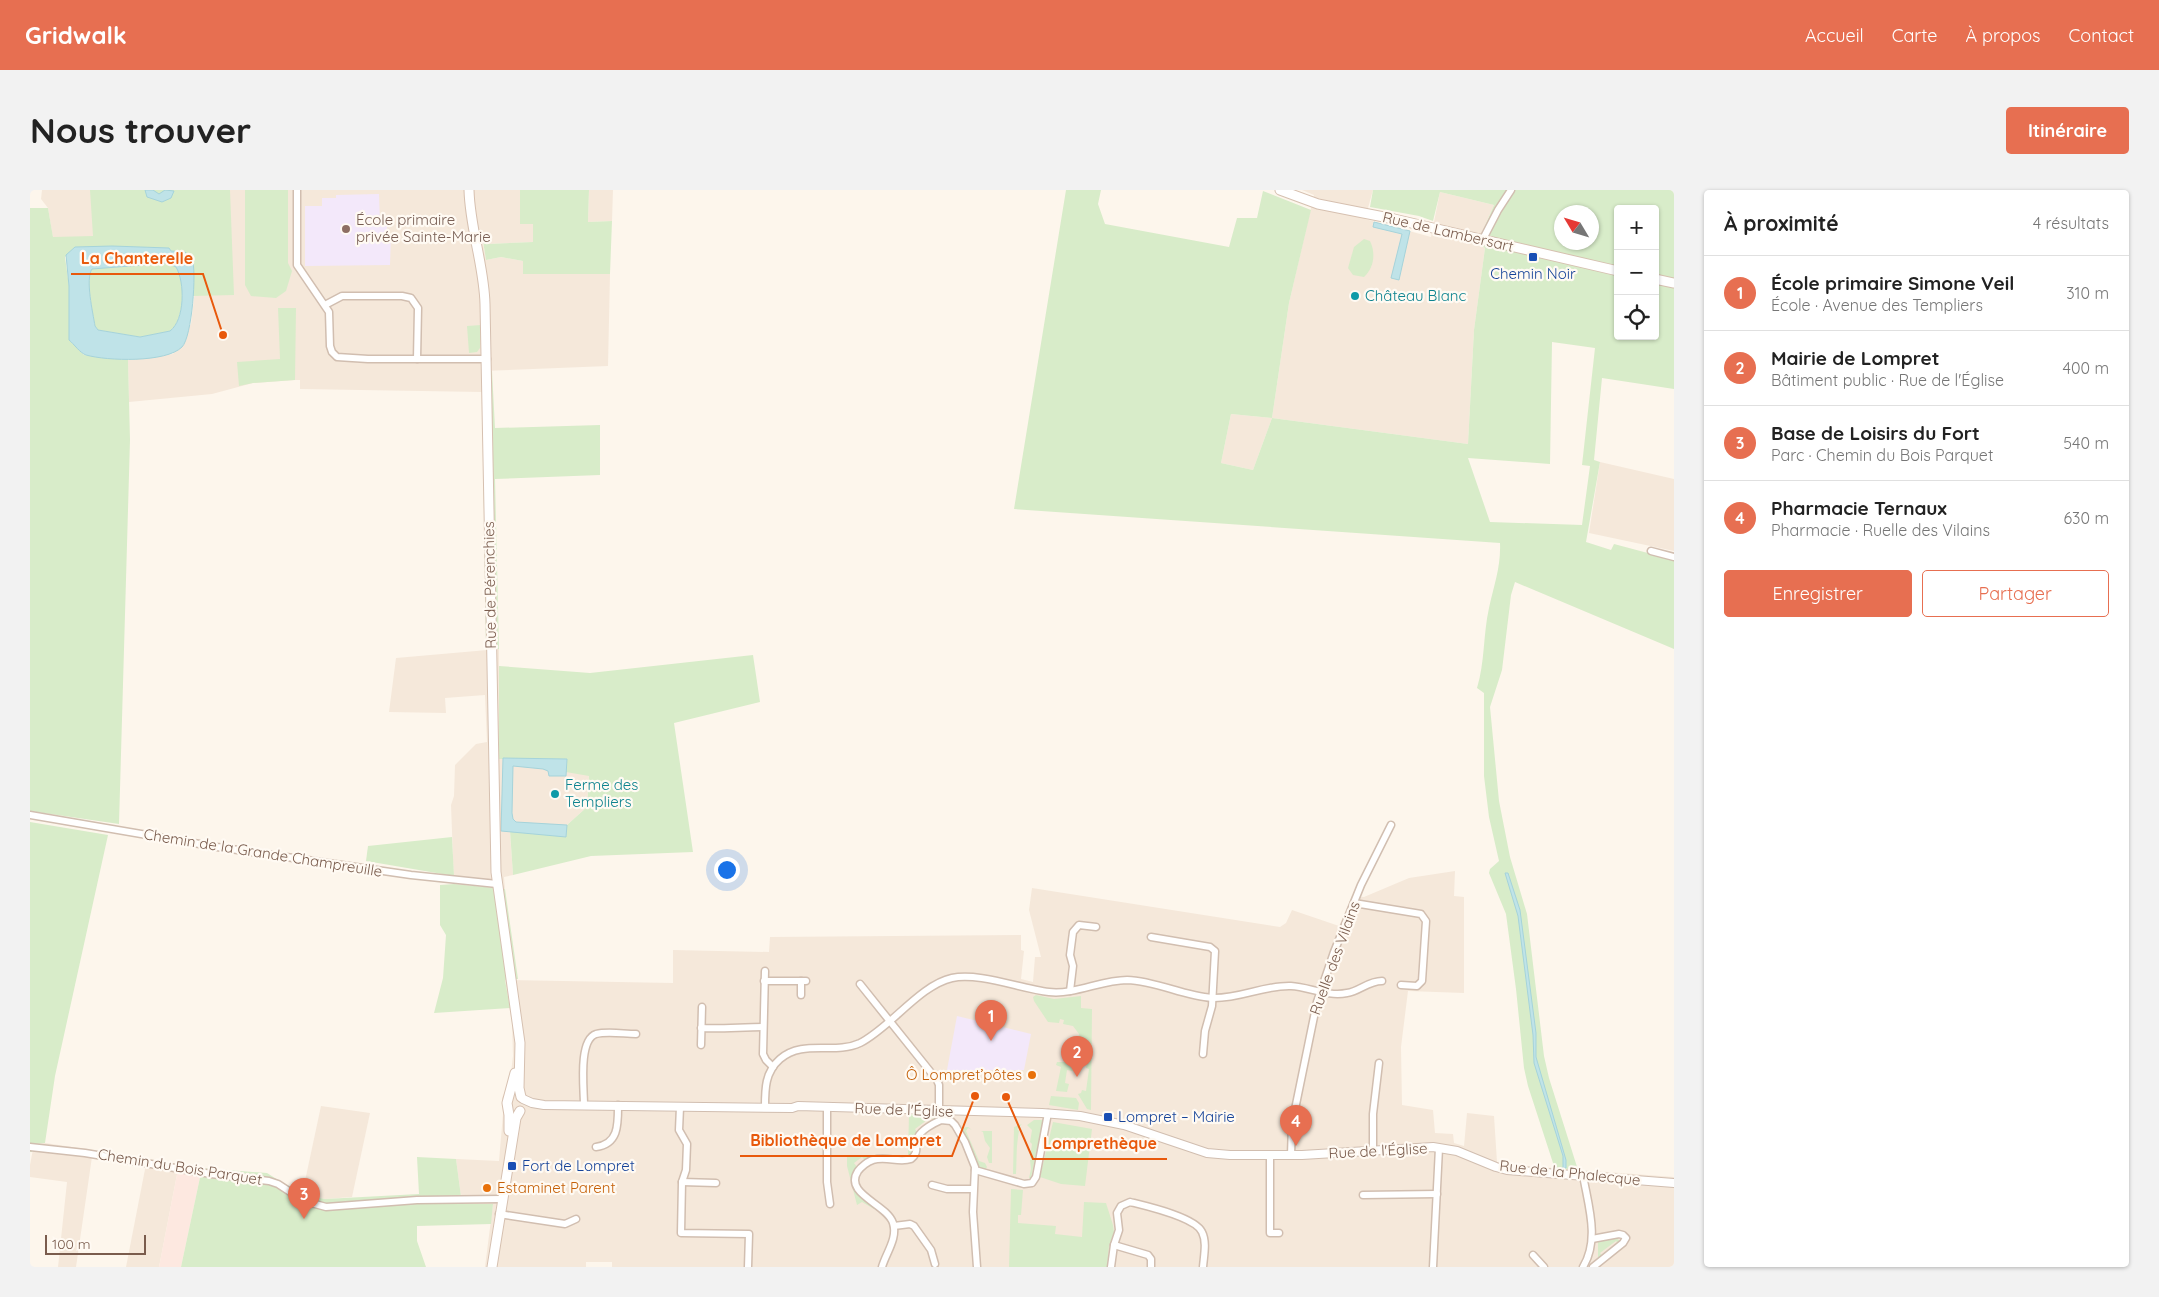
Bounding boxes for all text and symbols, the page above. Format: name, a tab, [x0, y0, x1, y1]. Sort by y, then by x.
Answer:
text: Gridwalk	[25, 20, 127, 50]
text: Accueil	[1805, 24, 1864, 47]
text: Carte	[1892, 24, 1937, 47]
text: À propos	[1965, 24, 2041, 47]
text: Contact	[2069, 24, 2134, 47]
button: Itinéraire	[2006, 107, 2129, 154]
text: Nous trouver	[30, 108, 251, 152]
north arrow	[1554, 205, 1599, 250]
map controls	[1614, 205, 1659, 340]
button: +	[1614, 205, 1659, 250]
street label: Rue de Lambersart	[1381, 207, 1515, 256]
place label: École primaire privée Sainte-Marie	[356, 210, 491, 246]
text: À proximité	[1724, 210, 1839, 236]
text: 4 résultats	[2033, 213, 2109, 233]
marker: École primaire privée Sainte-Marie	[340, 223, 352, 235]
callout: La Chanterelle	[71, 243, 203, 274]
text: La Chanterelle	[81, 248, 193, 268]
button: −	[1614, 250, 1659, 295]
marker: Chemin Noir	[1527, 251, 1539, 263]
place label: Chemin Noir	[1490, 264, 1576, 283]
text: École primaire Simone Veil	[1771, 271, 2014, 295]
text: 1	[1737, 283, 1743, 303]
text: 310 m	[2066, 283, 2109, 303]
place label: Château Blanc	[1365, 286, 1466, 305]
marker: Château Blanc	[1349, 290, 1361, 302]
button: locate	[1614, 295, 1659, 340]
text: École · Avenue des Templiers	[1771, 295, 1983, 315]
text: Mairie de Lompret	[1771, 346, 1940, 370]
text: 2	[1735, 358, 1745, 378]
text: 400 m	[2063, 358, 2109, 378]
text: Bâtiment public · Rue de l'Église	[1771, 370, 2004, 390]
text: Base de Loisirs du Fort	[1771, 421, 1980, 445]
text: 3	[1736, 433, 1744, 453]
text: 540 m	[2063, 433, 2109, 453]
text: Parc · Chemin du Bois Parquet	[1771, 445, 1993, 465]
text: Pharmacie Ternaux	[1771, 496, 1947, 520]
text: 4	[1735, 508, 1745, 528]
text: 630 m	[2064, 508, 2109, 528]
text: Pharmacie · Ruelle des Vilains	[1771, 520, 1990, 540]
street label: Rue de Pérenchies	[479, 521, 500, 649]
button: Enregistrer	[1724, 570, 1912, 617]
button: Partager	[1922, 570, 2109, 617]
place label: Ferme des Templiers	[565, 775, 638, 811]
marker: Ferme des Templiers	[549, 788, 561, 800]
street label: Chemin de la Grande Champreuille	[142, 824, 384, 881]
your location	[714, 857, 740, 883]
street label: Ruelle des Vilains	[1305, 898, 1364, 1017]
pin: 1	[975, 1000, 1007, 1041]
pin: 2	[1061, 1036, 1093, 1077]
place label: Ô Lompret’pôtes	[906, 1065, 1022, 1084]
marker: Ô Lompret’pôtes	[1026, 1069, 1038, 1081]
street label: Rue de l'Église	[854, 1098, 954, 1121]
pin: 4	[1280, 1105, 1312, 1146]
place label: Lompret – Mairie	[1118, 1107, 1235, 1126]
marker: Lompret – Mairie	[1102, 1111, 1114, 1123]
callout: Bibliothèque de Lompret	[740, 1125, 952, 1156]
callout: Lomprethèque	[1033, 1128, 1167, 1159]
text: Bibliothèque de Lompret	[750, 1130, 942, 1150]
text: Lomprethèque	[1043, 1133, 1157, 1153]
street label: Rue de l'Église	[1328, 1138, 1428, 1163]
street label: Chemin du Bois Parquet	[97, 1144, 264, 1189]
place label: Fort de Lompret	[522, 1156, 635, 1175]
street label: Rue de la Phalecque	[1499, 1156, 1641, 1189]
marker: Fort de Lompret	[506, 1160, 518, 1172]
pin: 3	[288, 1178, 320, 1219]
place label: Estaminet Parent	[497, 1178, 616, 1197]
marker: Estaminet Parent	[481, 1182, 493, 1194]
scale bar	[45, 1232, 146, 1255]
text: 100 m	[52, 1235, 90, 1253]

